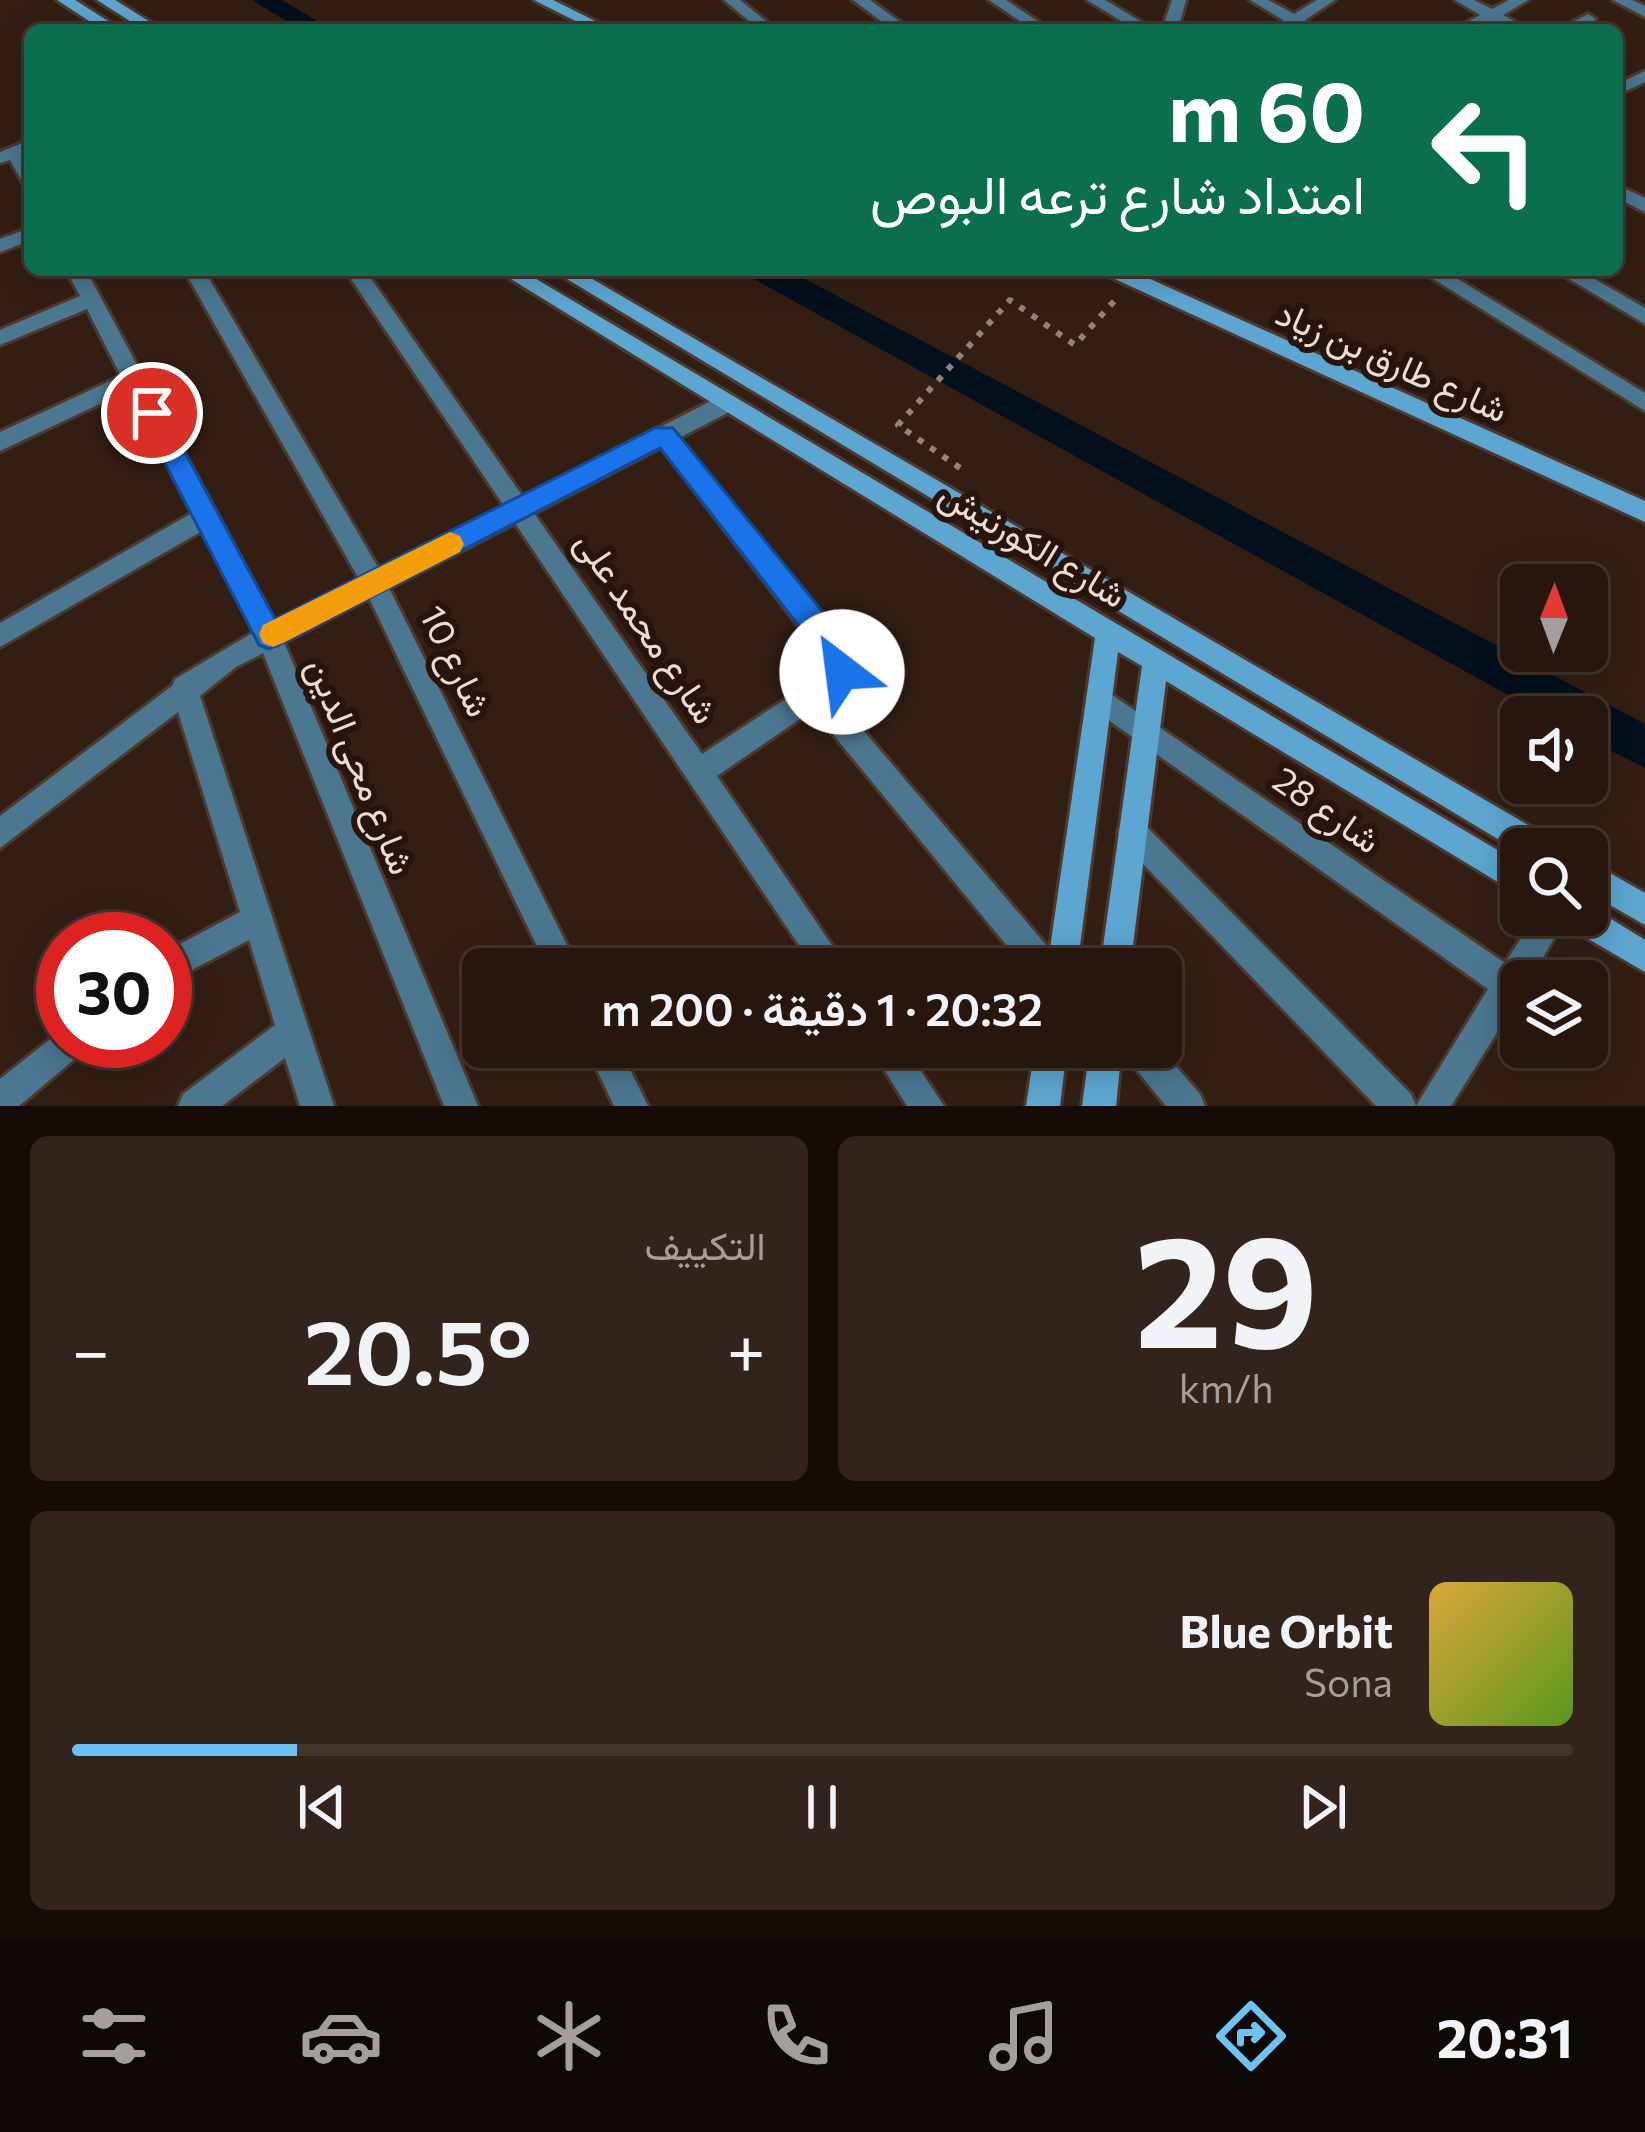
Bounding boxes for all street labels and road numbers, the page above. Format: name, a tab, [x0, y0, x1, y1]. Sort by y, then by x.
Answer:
street label: شارع طارق بن زياد	[1268, 288, 1515, 434]
street label: شارع الكورنيش	[930, 469, 1135, 620]
street label: شارع محمد على	[564, 521, 729, 734]
street label: شارع 10	[408, 597, 503, 725]
street label: شارع محى الدين	[295, 651, 426, 882]
street label: شارع 28	[1263, 756, 1390, 865]

